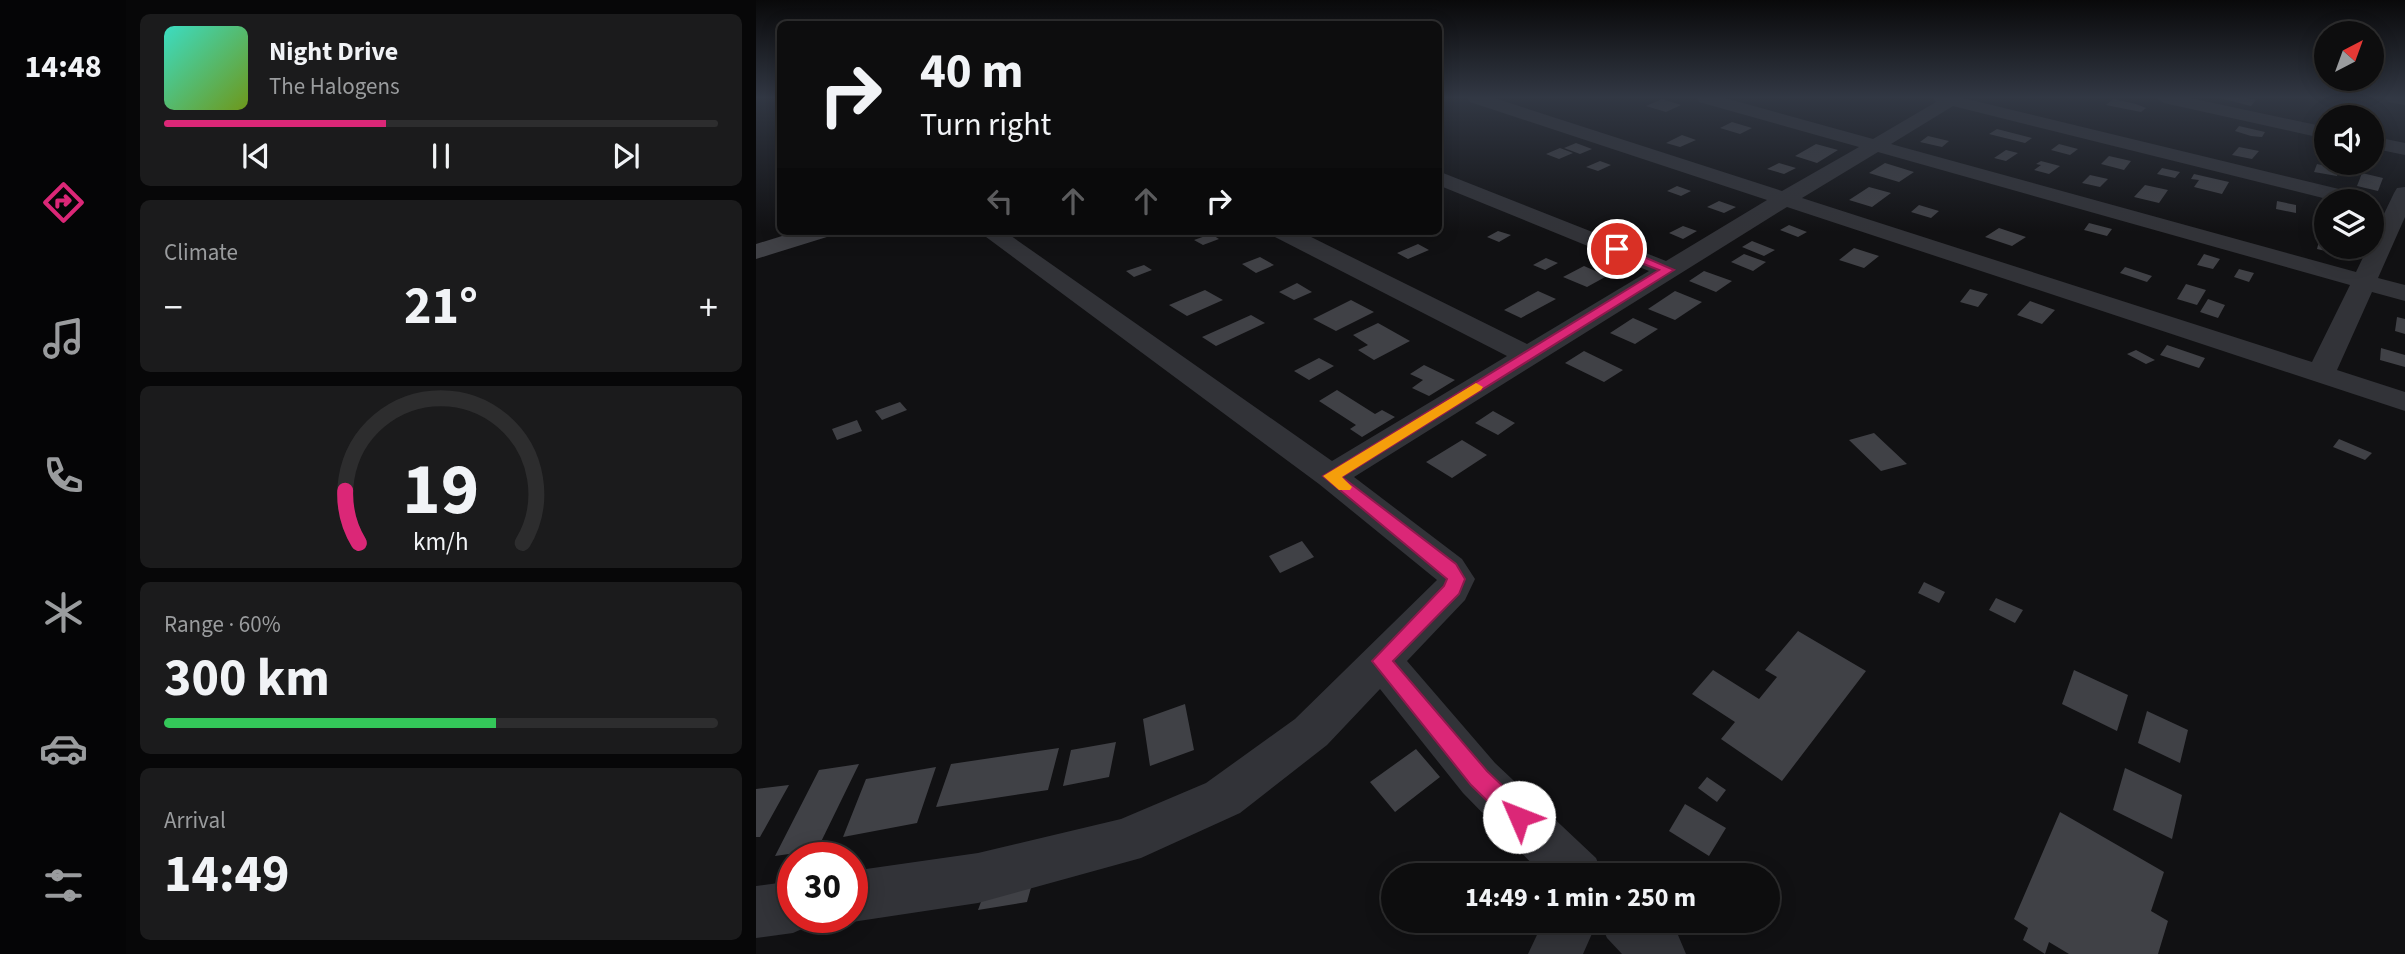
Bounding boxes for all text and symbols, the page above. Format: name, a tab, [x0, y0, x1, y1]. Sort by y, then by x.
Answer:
north arrow	[2314, 21, 2384, 91]
map controls	[2314, 21, 2384, 259]
text: Night Drive	[269, 33, 398, 70]
text: 40 m	[920, 37, 1024, 107]
text: 14:48	[24, 44, 102, 90]
icon: right	[805, 49, 896, 140]
text: The Halogens	[269, 70, 400, 103]
text: Turn right	[920, 102, 1051, 148]
button: sound	[2314, 105, 2384, 175]
icon: previous	[237, 137, 275, 175]
icon: pause	[422, 137, 460, 175]
icon: next	[607, 137, 645, 175]
icon: directions	[39, 178, 88, 227]
icon: left	[981, 182, 1019, 220]
icon: ahead	[1054, 182, 1092, 220]
icon: ahead	[1127, 182, 1165, 220]
icon: right	[1200, 182, 1238, 220]
button: layers	[2314, 189, 2384, 259]
pin	[1587, 219, 1647, 279]
icon: arrive	[1598, 230, 1636, 268]
text: Climate	[164, 236, 238, 269]
text: 21°	[404, 270, 478, 344]
text: −	[164, 281, 183, 335]
text: +	[699, 281, 718, 335]
icon: music	[39, 314, 88, 363]
text: 19	[403, 438, 479, 542]
icon: phone	[39, 451, 88, 500]
text: km/h	[413, 524, 469, 560]
icon: climate	[39, 588, 88, 637]
text: Range · 60%	[164, 608, 281, 641]
text: 300 km	[164, 642, 330, 716]
icon: car	[39, 724, 88, 773]
position arrow	[1482, 780, 1556, 854]
text: Arrival	[164, 804, 226, 837]
text: 14:49	[164, 838, 289, 912]
speed limit sign: 30	[777, 842, 868, 933]
icon: filters	[39, 861, 88, 910]
text: 14:49 · 1 min · 250 m	[1465, 879, 1696, 916]

